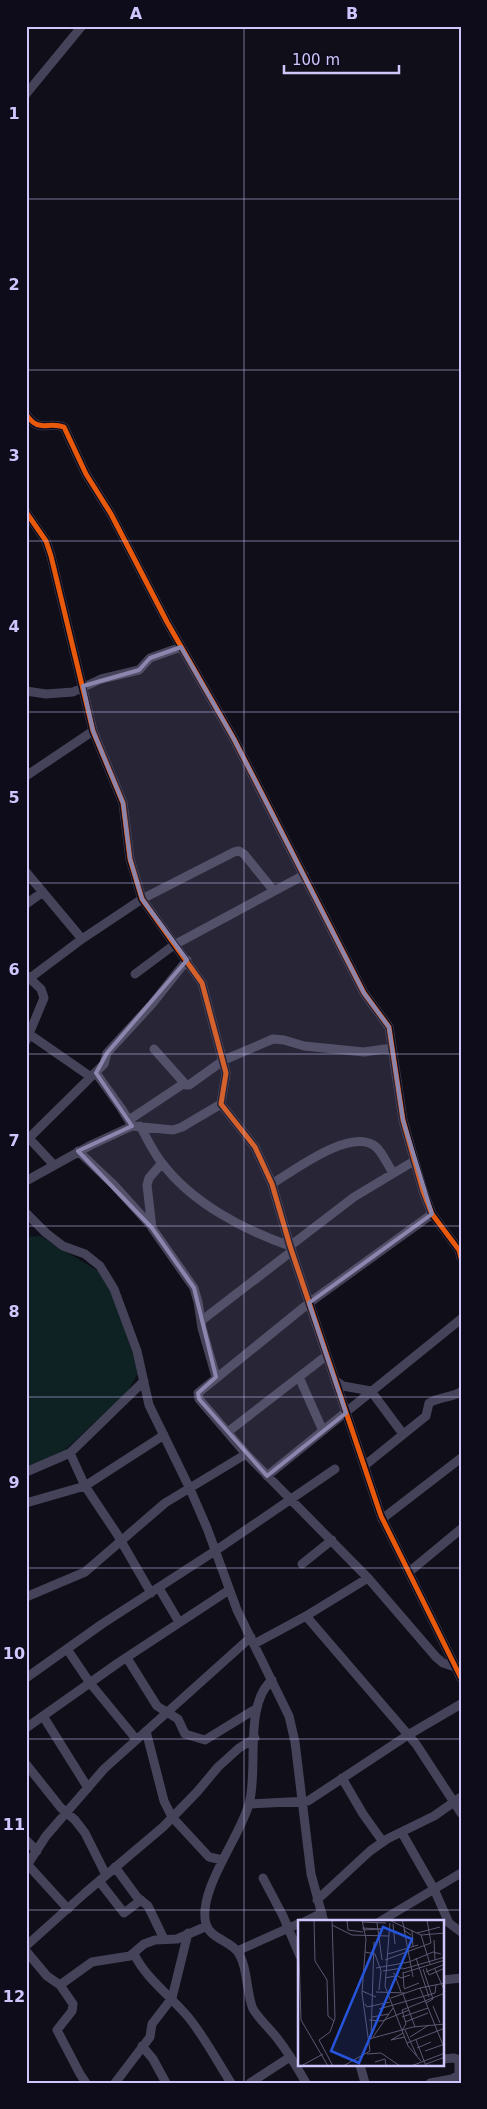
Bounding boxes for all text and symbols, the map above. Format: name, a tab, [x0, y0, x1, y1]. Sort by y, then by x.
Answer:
text: A	[130, 4, 143, 23]
text: B	[346, 4, 358, 23]
scale bar	[284, 42, 400, 74]
text: 100 m	[292, 51, 340, 69]
text: 1	[8, 104, 20, 123]
text: 2	[8, 275, 20, 294]
text: 3	[8, 446, 20, 465]
text: 4	[8, 617, 20, 636]
text: 5	[8, 788, 20, 807]
text: 6	[8, 960, 20, 979]
text: 7	[8, 1131, 20, 1150]
text: 8	[8, 1302, 20, 1321]
text: 9	[8, 1473, 20, 1492]
text: 10	[3, 1644, 25, 1663]
text: 11	[3, 1815, 25, 1834]
inset map	[298, 1920, 444, 2066]
text: 12	[3, 1987, 25, 2006]

